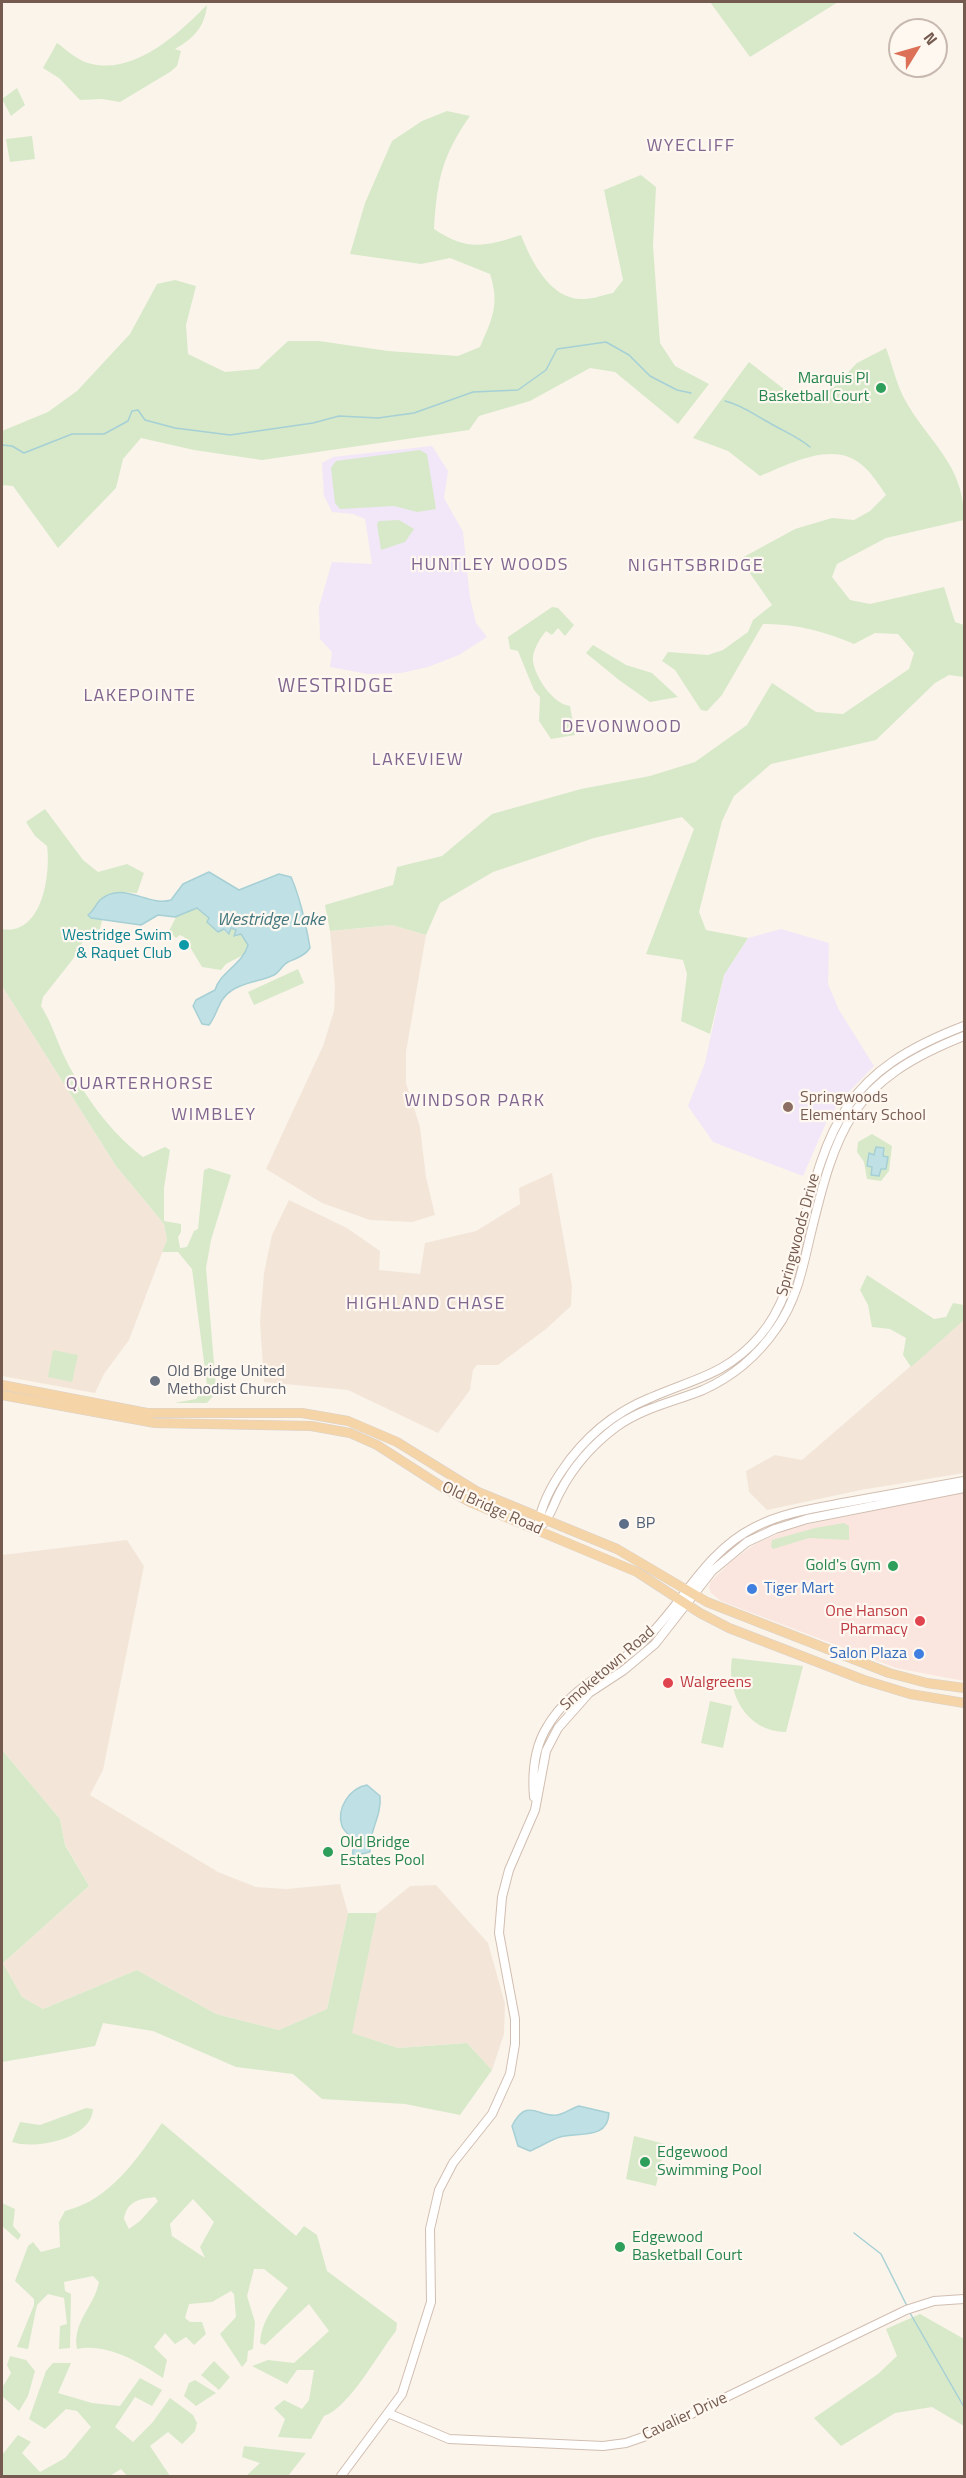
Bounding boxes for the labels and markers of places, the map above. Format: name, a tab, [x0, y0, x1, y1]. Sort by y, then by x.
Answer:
place label: Marquis Pl Basketball Court	[759, 369, 869, 407]
marker: Marquis Pl Basketball Court	[874, 381, 888, 395]
place label: Westridge Swim & Raquet Club	[62, 926, 172, 964]
marker: Westridge Swim & Raquet Club	[177, 938, 191, 952]
place label: Springwoods Elementary School	[800, 1088, 926, 1126]
marker: Springwoods Elementary School	[781, 1100, 795, 1114]
place label: Old Bridge United Methodist Church	[167, 1362, 286, 1400]
marker: Old Bridge United Methodist Church	[148, 1374, 162, 1388]
place label: BP	[636, 1514, 655, 1534]
marker: BP	[617, 1517, 631, 1531]
place label: Gold's Gym	[805, 1556, 881, 1576]
marker: Gold's Gym	[886, 1559, 900, 1573]
place label: Tiger Mart	[764, 1579, 834, 1599]
marker: Tiger Mart	[745, 1582, 759, 1596]
place label: One Hanson Pharmacy	[825, 1602, 908, 1640]
marker: One Hanson Pharmacy	[913, 1614, 927, 1628]
place label: Salon Plaza	[830, 1644, 907, 1664]
marker: Salon Plaza	[912, 1647, 926, 1661]
place label: Walgreens	[680, 1673, 751, 1693]
marker: Walgreens	[661, 1676, 675, 1690]
place label: Old Bridge Estates Pool	[340, 1833, 425, 1871]
marker: Old Bridge Estates Pool	[321, 1845, 335, 1859]
place label: Edgewood Swimming Pool	[657, 2143, 762, 2181]
marker: Edgewood Swimming Pool	[638, 2155, 652, 2169]
place label: Edgewood Basketball Court	[632, 2228, 742, 2266]
marker: Edgewood Basketball Court	[613, 2240, 627, 2254]

